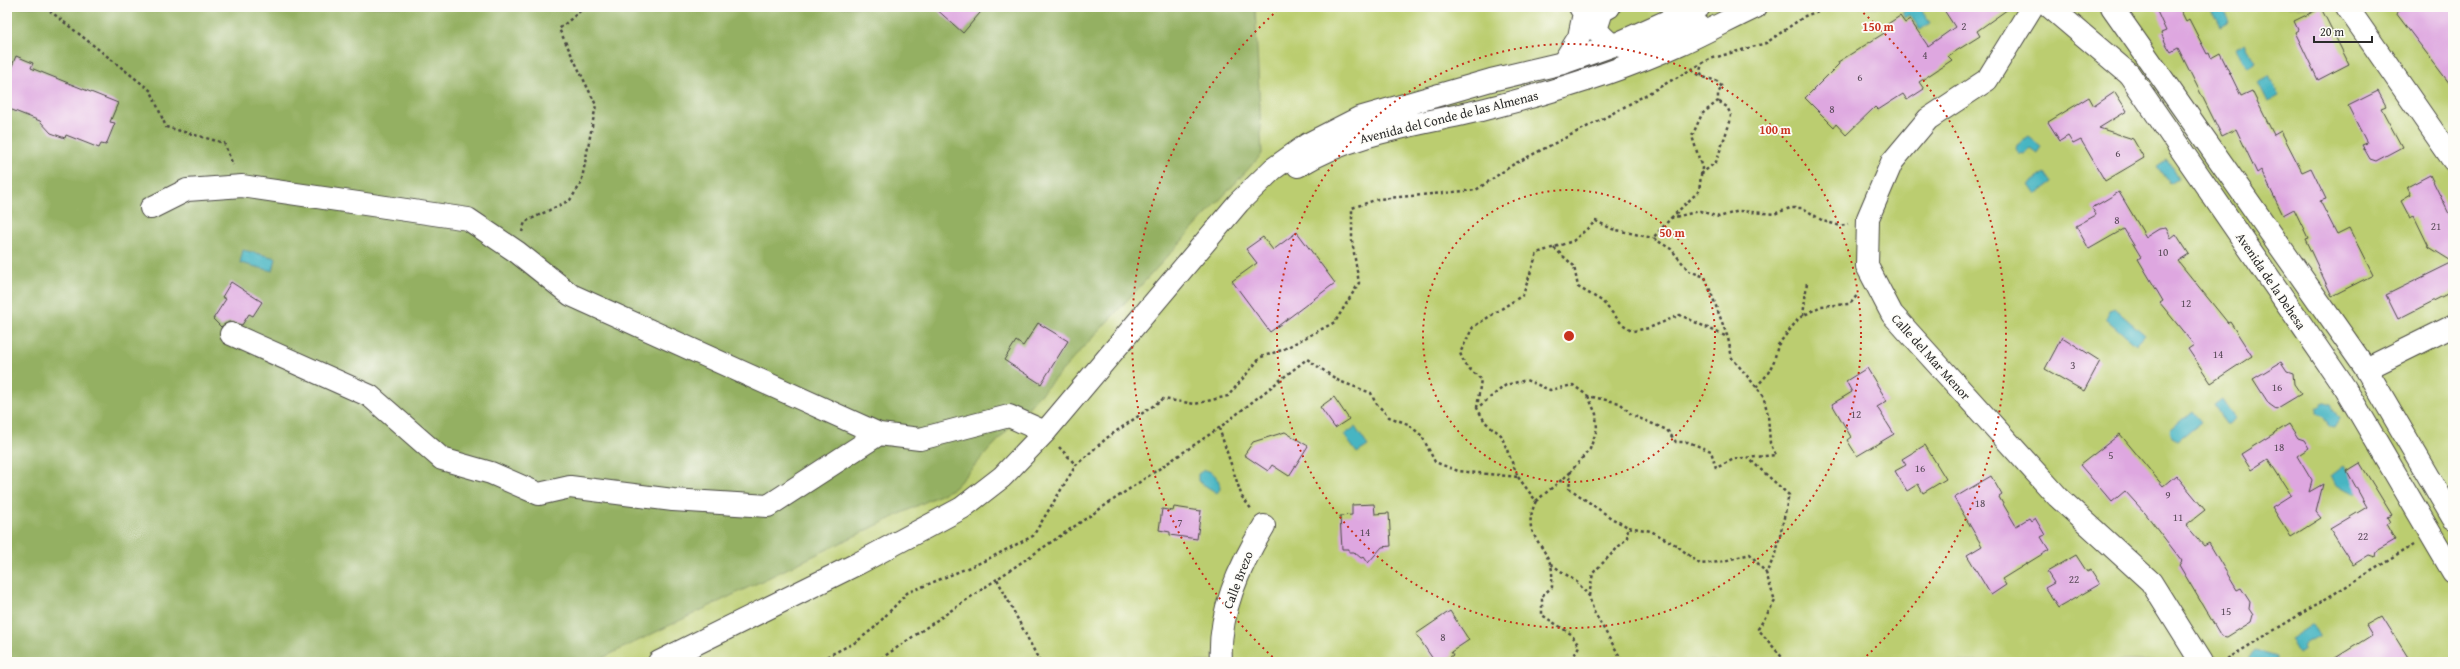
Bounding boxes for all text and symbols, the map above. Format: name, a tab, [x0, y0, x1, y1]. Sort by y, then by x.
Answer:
text: 150 m	[1862, 18, 1895, 35]
house number: 2	[1961, 18, 1967, 34]
scale bar	[2314, 18, 2372, 44]
text: 20 m	[2320, 23, 2344, 40]
house number: 4	[1922, 47, 1928, 63]
house number: 6	[1857, 69, 1863, 85]
street label: Avenida del Conde de las Almenas	[1358, 86, 1540, 148]
house number: 8	[1829, 101, 1835, 117]
text: 100 m	[1759, 121, 1792, 138]
house number: 6	[2115, 145, 2121, 161]
house number: 8	[2114, 212, 2120, 228]
house number: 21	[2431, 218, 2441, 234]
text: 50 m	[1659, 224, 1685, 241]
street label: Avenida de la Dehesa	[2231, 229, 2311, 334]
house number: 10	[2158, 244, 2168, 260]
house number: 12	[2181, 295, 2191, 311]
street label: Calle del Mar Menor	[1887, 310, 1975, 405]
centre of rings	[1562, 329, 1576, 343]
house number: 14	[2213, 346, 2223, 362]
house number: 3	[2070, 357, 2076, 373]
house number: 16	[2272, 379, 2282, 395]
house number: 12	[1851, 406, 1861, 422]
house number: 18	[2274, 439, 2284, 455]
house number: 5	[2108, 447, 2114, 463]
house number: 16	[1915, 460, 1925, 476]
house number: 9	[2165, 487, 2171, 503]
house number: 18	[1975, 495, 1985, 511]
house number: 11	[2173, 509, 2183, 525]
house number: 7	[1177, 514, 1183, 530]
house number: 14	[1360, 524, 1370, 540]
house number: 22	[2358, 528, 2368, 544]
street label: Calle Brezo	[1218, 548, 1258, 612]
house number: 22	[2069, 571, 2079, 587]
house number: 15	[2221, 603, 2231, 619]
house number: 8	[1440, 629, 1446, 645]

